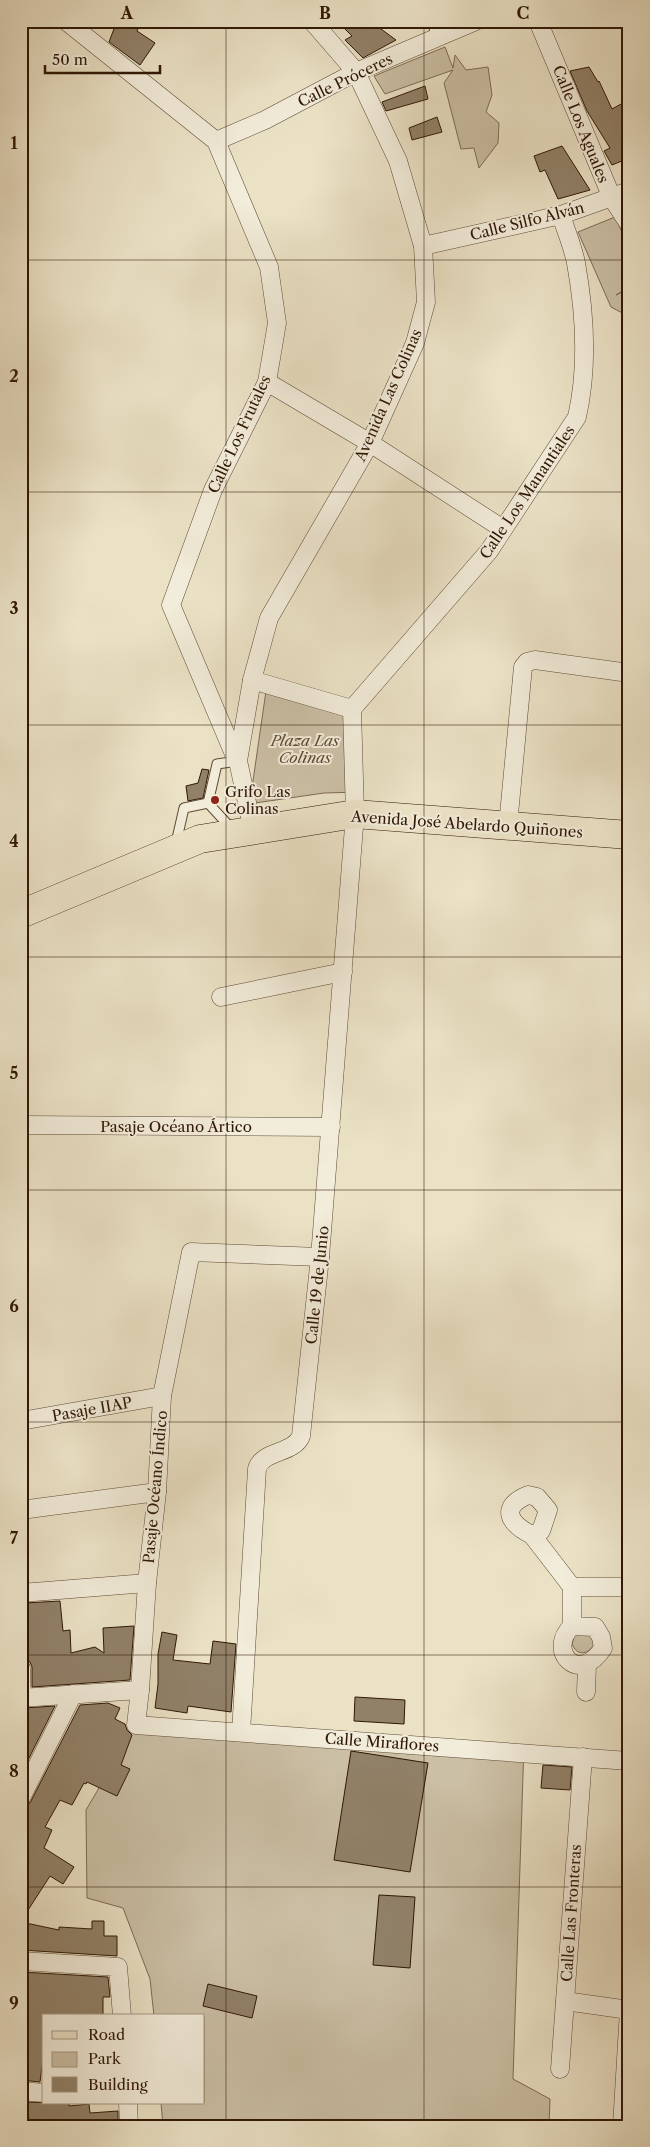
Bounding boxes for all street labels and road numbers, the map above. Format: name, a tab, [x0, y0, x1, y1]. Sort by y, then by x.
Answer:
street label: Calle Próceres	[294, 49, 396, 111]
street label: Calle Los Aguales	[549, 62, 613, 186]
street label: Calle Silfo Alván	[468, 197, 587, 244]
street label: Avenida Las Colinas	[350, 326, 426, 465]
street label: Calle Los Frutales	[203, 372, 275, 496]
street label: Calle Los Manantiales	[475, 422, 579, 562]
street label: Avenida José Abelardo Quiñones	[350, 806, 583, 842]
street label: Pasaje Océano Ártico	[100, 1117, 252, 1136]
street label: Calle 19 de Junio	[301, 1225, 333, 1345]
street label: Pasaje IIAP	[50, 1393, 134, 1425]
street label: Pasaje Océano Índico	[139, 1410, 171, 1564]
street label: Calle Miraflores	[324, 1729, 440, 1755]
street label: Calle Las Fronteras	[557, 1844, 585, 1982]

